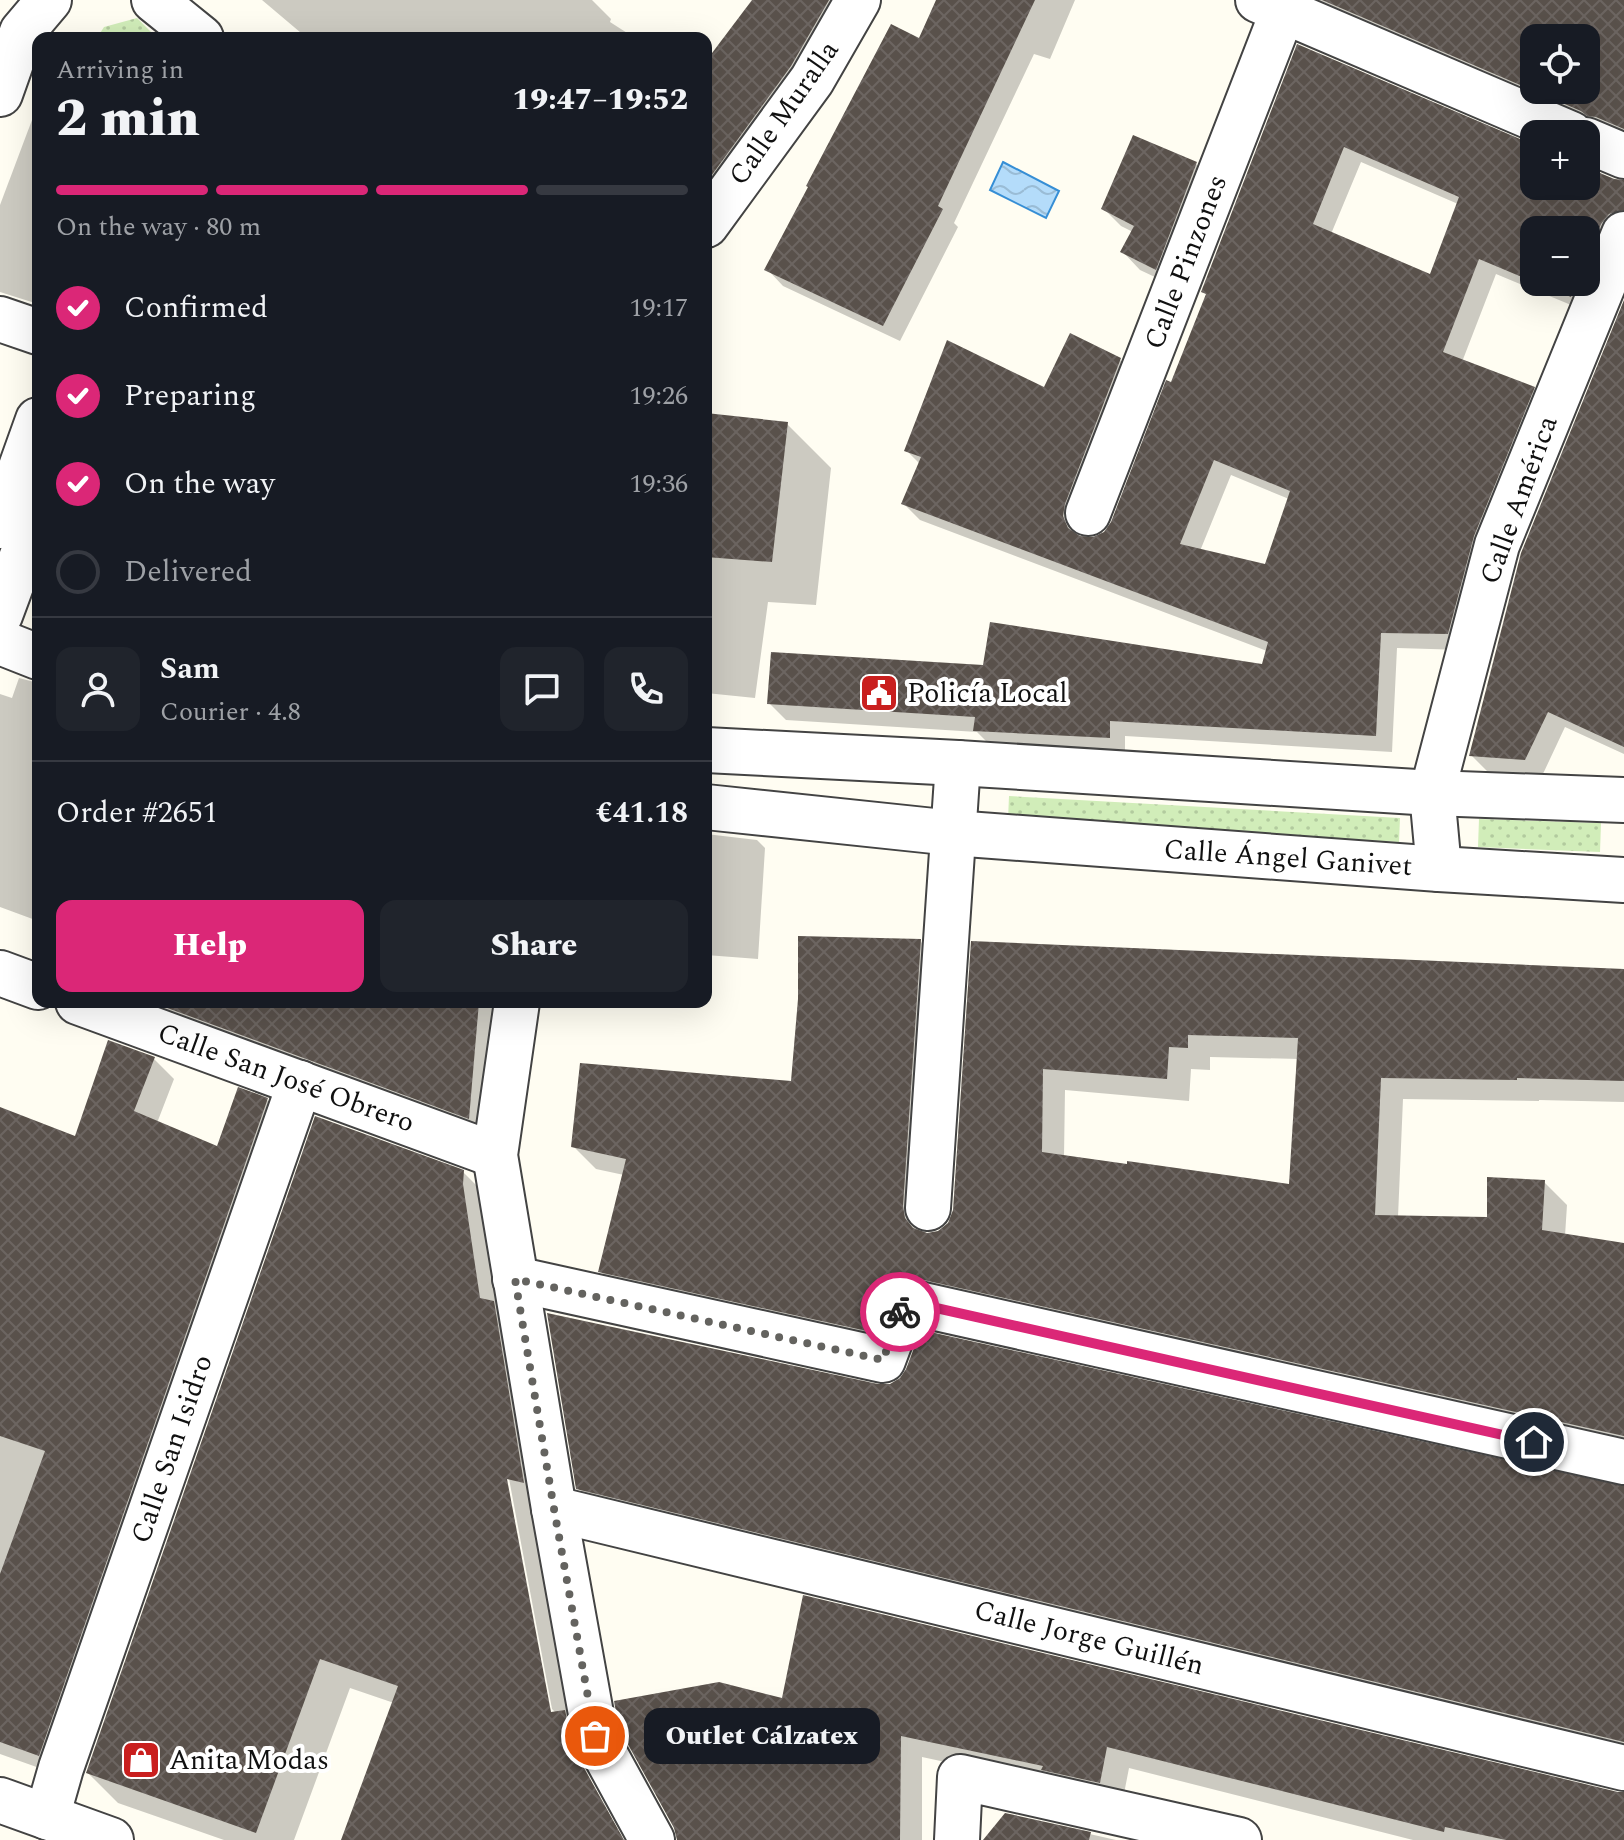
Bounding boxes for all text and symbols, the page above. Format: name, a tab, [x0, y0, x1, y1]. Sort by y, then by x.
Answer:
map controls	[1520, 24, 1600, 296]
button: locate	[1520, 24, 1600, 104]
street label: Calle Muralla	[718, 31, 850, 194]
text: Arriving in	[56, 50, 184, 90]
text: 19:47–19:52	[512, 77, 688, 123]
text: 2 min	[56, 80, 200, 159]
button: +	[1520, 120, 1600, 200]
street label: Calle Pinzones	[1133, 168, 1239, 356]
text: On the way · 80 m	[56, 207, 261, 247]
button: −	[1520, 216, 1600, 296]
text: Confirmed	[124, 285, 268, 331]
icon: check	[56, 286, 100, 330]
text: 19:17	[629, 288, 688, 328]
text: Preparing	[124, 373, 256, 419]
icon: check	[56, 374, 100, 418]
text: 19:26	[629, 376, 688, 416]
street label: Calle América	[1469, 409, 1569, 590]
text: On the way	[124, 461, 275, 507]
icon: check	[56, 462, 100, 506]
text: 19:36	[629, 464, 688, 504]
text: Delivered	[124, 549, 252, 595]
text: Sam	[160, 646, 220, 692]
button: person	[56, 647, 140, 731]
button: chat	[500, 647, 584, 731]
button: phone	[604, 647, 688, 731]
public building icon: Policía Local	[858, 672, 900, 714]
place label: Policía Local	[907, 672, 1067, 715]
text: Courier · 4.8	[160, 692, 301, 732]
text: Order #2651	[56, 790, 218, 836]
text: €41.18	[596, 790, 688, 836]
street label: Calle Ángel Ganivet	[1162, 828, 1414, 888]
button: Help	[56, 900, 364, 992]
button: Share	[380, 900, 688, 992]
street label: Calle San José Obrero	[151, 1012, 421, 1144]
courier	[860, 1272, 940, 1352]
icon: bike	[878, 1290, 922, 1334]
street label: Calle San Isidro	[120, 1349, 224, 1549]
pin	[1500, 1408, 1568, 1476]
icon: home	[1512, 1420, 1556, 1464]
street label: Calle Jorge Guillén	[970, 1589, 1208, 1687]
pin	[561, 1702, 629, 1770]
callout: Outlet Cálzatex	[643, 1708, 879, 1764]
icon: bag	[573, 1714, 617, 1758]
text: Outlet Cálzatex	[666, 1716, 858, 1756]
shop icon: Anita Modas	[120, 1739, 162, 1781]
place label: Anita Modas	[169, 1739, 329, 1782]

